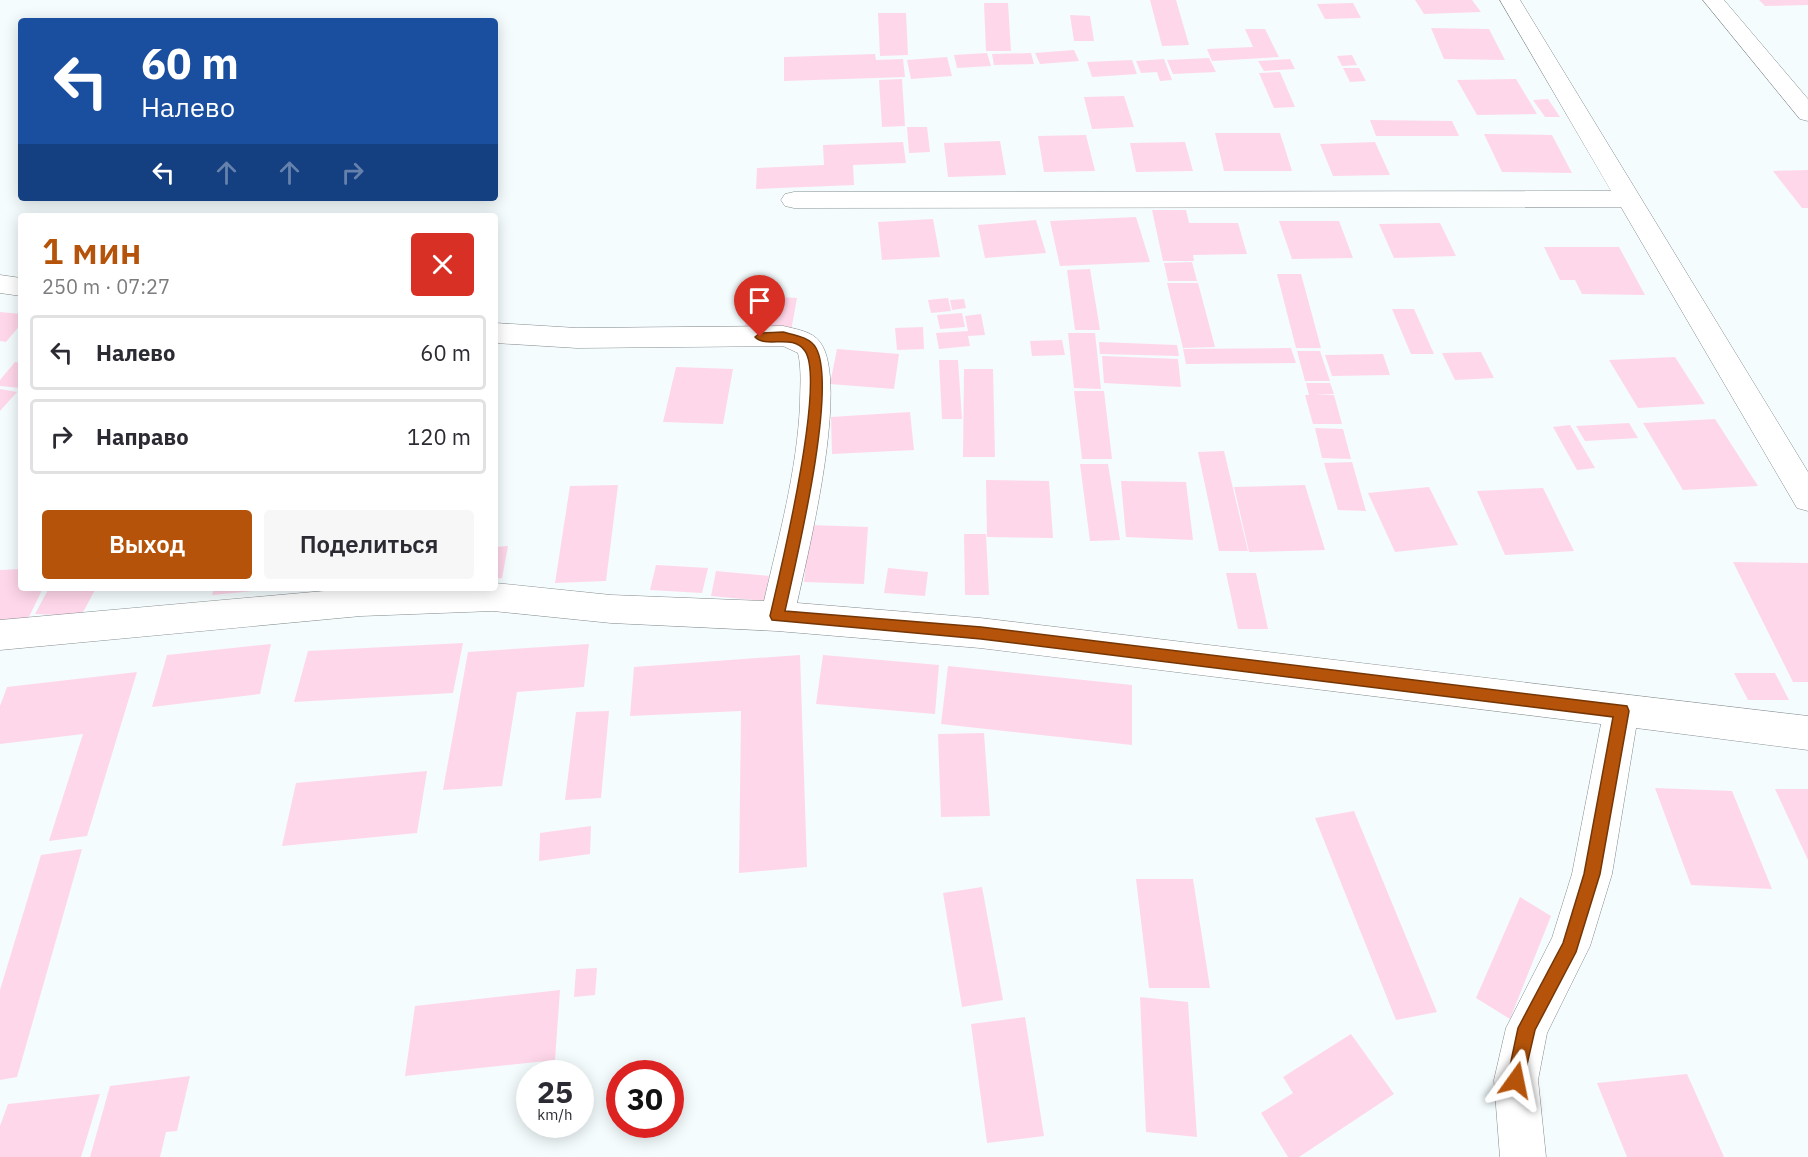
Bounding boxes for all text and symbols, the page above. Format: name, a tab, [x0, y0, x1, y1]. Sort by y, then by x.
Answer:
text: 60 m	[141, 36, 239, 91]
icon: left	[42, 42, 120, 120]
text: Налево	[141, 89, 235, 124]
icon: left	[147, 156, 180, 189]
icon: ahead	[210, 156, 243, 189]
icon: ahead	[273, 156, 306, 189]
icon: right	[336, 156, 369, 189]
text: 1 мин	[42, 227, 141, 274]
button: close	[411, 233, 474, 296]
text: 250 m · 07:27	[42, 273, 170, 300]
pin	[734, 275, 785, 337]
icon: arrive	[743, 284, 776, 317]
icon: left	[45, 336, 78, 369]
text: Налево	[96, 338, 175, 367]
text: 60 m	[420, 338, 471, 367]
icon: right	[45, 420, 78, 453]
text: Направо	[96, 422, 189, 451]
text: 120 m	[407, 422, 471, 451]
button: Выход	[42, 510, 252, 579]
button: Поделиться	[264, 510, 474, 579]
position arrow	[1484, 1048, 1548, 1112]
speed limit sign: 30	[606, 1060, 684, 1138]
text: 25	[537, 1072, 573, 1111]
text: km/h	[537, 1105, 573, 1124]

